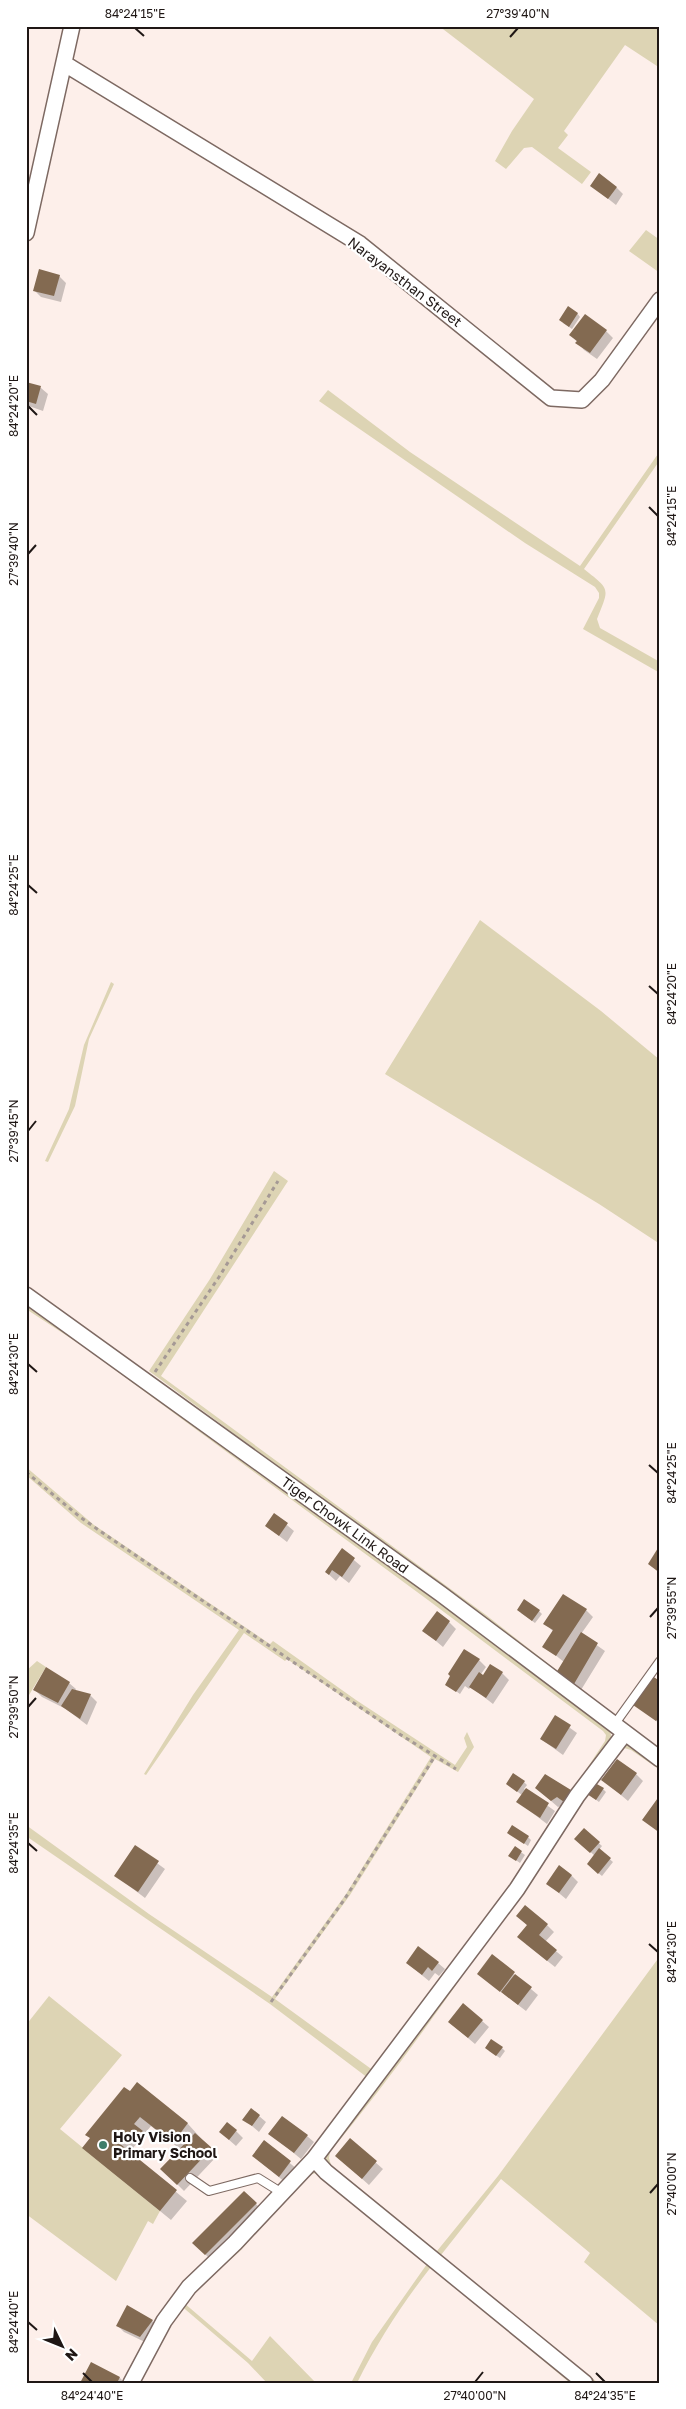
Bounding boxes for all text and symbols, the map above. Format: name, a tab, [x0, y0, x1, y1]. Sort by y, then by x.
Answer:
text: 84°24'15"E	[105, 6, 165, 21]
text: 27°39'40"N	[486, 6, 550, 21]
street label: Narayansthan Street	[345, 233, 466, 330]
text: 84°24'20"E	[6, 375, 21, 437]
text: 84°24'15"E	[664, 486, 679, 546]
text: 27°39'40"N	[6, 522, 21, 586]
text: 84°24'25"E	[6, 854, 21, 916]
text: 84°24'20"E	[664, 963, 679, 1025]
text: 27°39'45"N	[6, 1099, 21, 1163]
text: 84°24'30"E	[6, 1333, 21, 1395]
text: 84°24'25"E	[664, 1442, 679, 1504]
street label: Tiger Chowk Link Road	[278, 1473, 412, 1577]
text: 27°39'55"N	[664, 1577, 679, 1639]
text: 27°39'50"N	[6, 1675, 21, 1739]
text: 84°24'35"E	[6, 1812, 21, 1874]
text: 84°24'30"E	[664, 1921, 679, 1983]
place label: Holy Vision Primary School	[113, 2128, 217, 2161]
marker: Holy Vision Primary School	[97, 2139, 109, 2151]
text: 27°40'00"N	[664, 2152, 679, 2216]
text: 84°24'40"E	[6, 2291, 21, 2353]
north arrow	[38, 2322, 88, 2372]
text: N	[62, 2346, 82, 2365]
text: 84°24'40"E	[61, 2388, 123, 2403]
text: 27°40'00"N	[443, 2388, 507, 2403]
text: 84°24'35"E	[574, 2388, 636, 2403]

